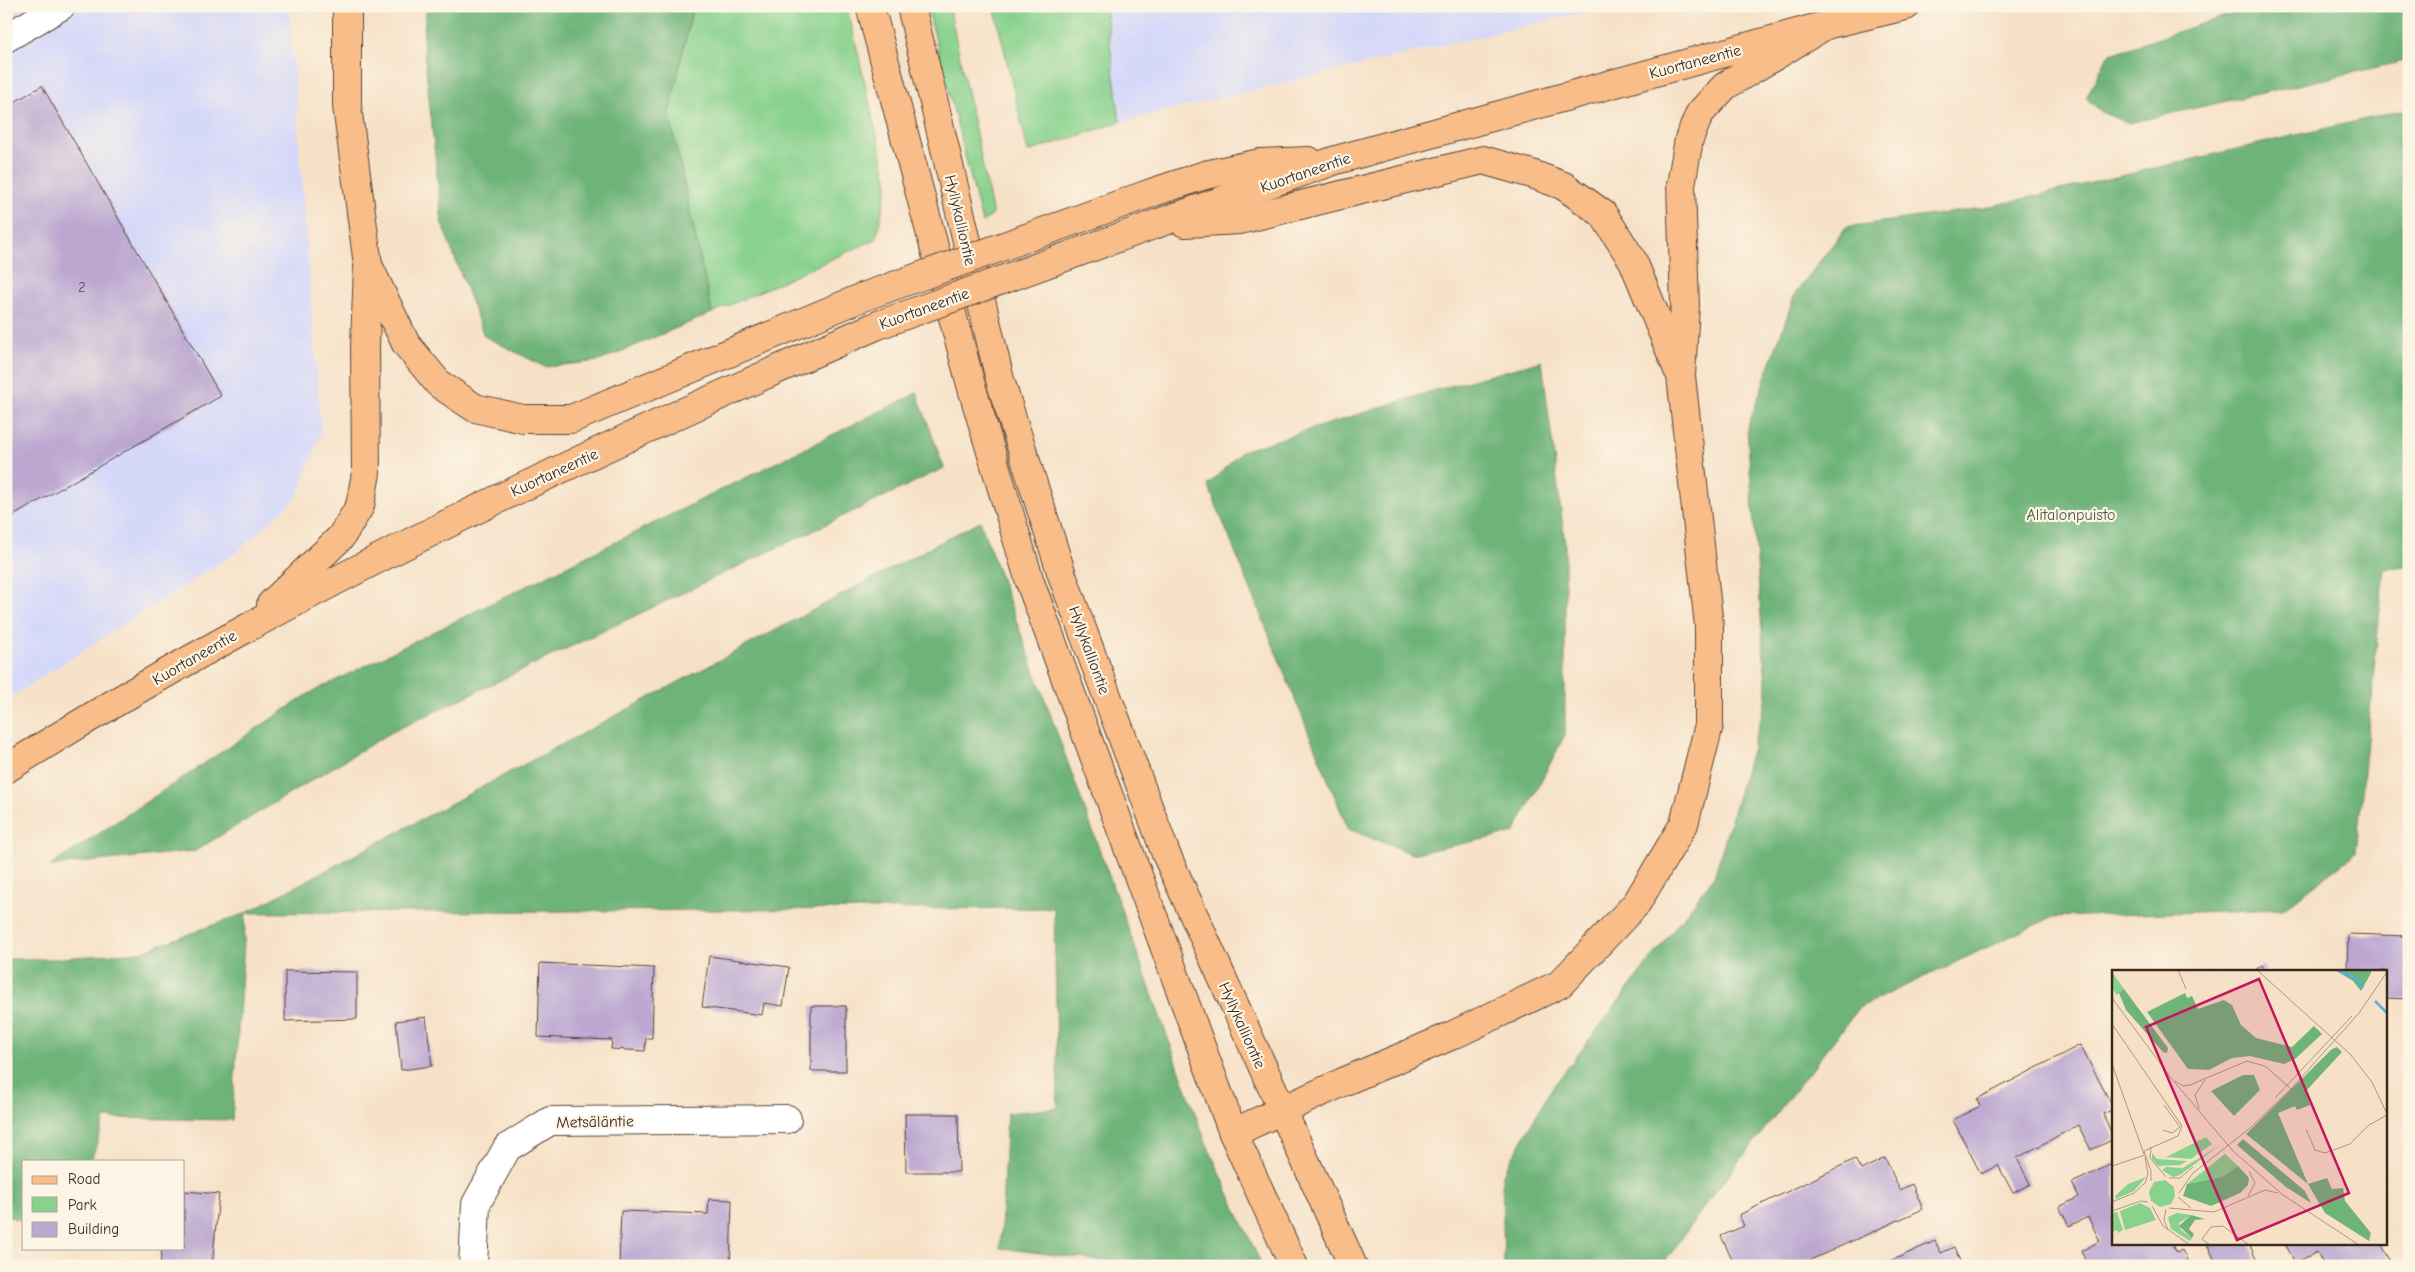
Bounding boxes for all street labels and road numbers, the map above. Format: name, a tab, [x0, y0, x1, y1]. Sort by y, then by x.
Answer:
street label: Kuortaneentie	[1647, 41, 1743, 83]
street label: Kuortaneentie	[1258, 149, 1353, 197]
street label: Hyllykalliontie	[941, 173, 979, 267]
street label: Kuortaneentie	[877, 284, 972, 334]
street label: Kuortaneentie	[508, 445, 601, 501]
street label: Hyllykalliontie	[1065, 604, 1113, 697]
street label: Kuortaneentie	[149, 627, 240, 689]
street label: Hyllykalliontie	[1215, 979, 1269, 1071]
street label: Metsäläntie	[556, 1112, 634, 1132]

